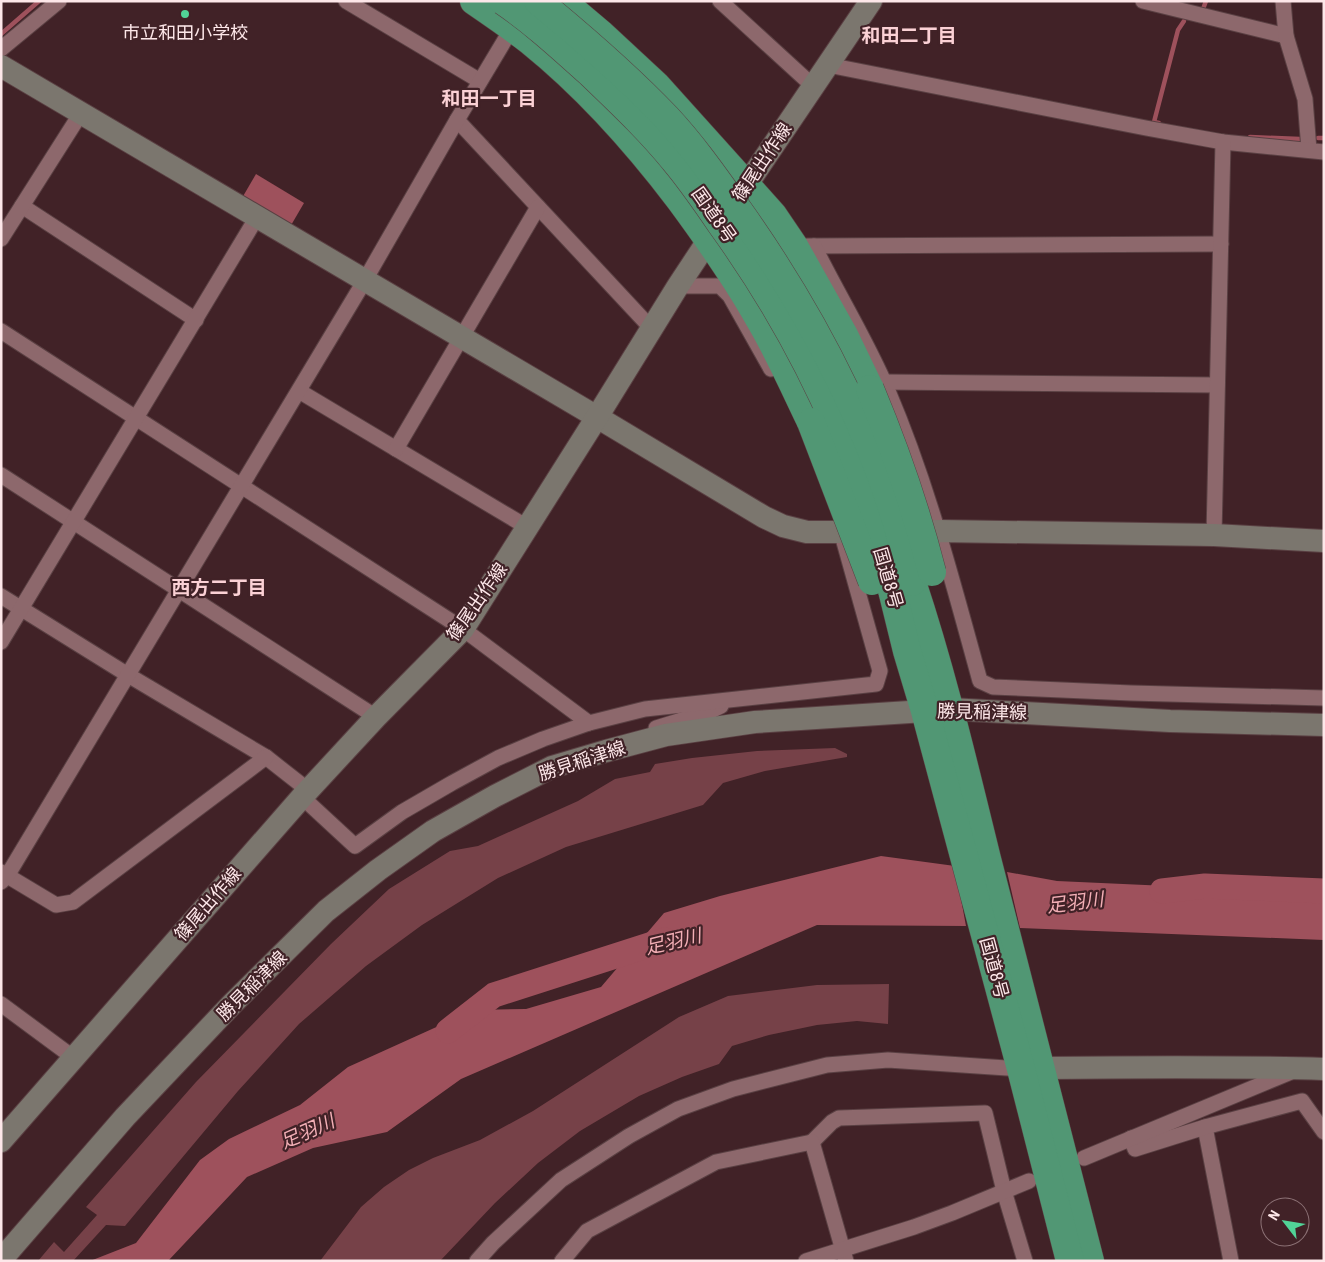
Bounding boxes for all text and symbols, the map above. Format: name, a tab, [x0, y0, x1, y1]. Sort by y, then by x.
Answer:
marker: 市立和田小学校	[179, 8, 191, 20]
place label: 市立和田小学校	[122, 22, 248, 43]
district label: 和田二丁目	[861, 24, 957, 47]
district label: 和田一丁目	[441, 87, 537, 110]
street label: 篠尾出作線	[728, 119, 795, 205]
street label: 国道8号	[688, 183, 741, 246]
street label: 国道8号	[870, 545, 907, 611]
street label: 篠尾出作線	[442, 559, 511, 645]
district label: 西方二丁目	[171, 576, 267, 599]
street label: 勝見稲津線	[937, 700, 1027, 723]
street label: 勝見稲津線	[536, 737, 628, 784]
street label: 篠尾出作線	[170, 863, 245, 945]
water label: 足羽川	[1045, 887, 1107, 917]
water label: 足羽川	[643, 923, 705, 959]
street label: 国道8号	[976, 935, 1013, 1001]
street label: 勝見稲津線	[212, 946, 291, 1025]
water label: 足羽川	[276, 1109, 340, 1154]
north arrow	[1260, 1197, 1310, 1247]
text: N	[1265, 1208, 1283, 1223]

